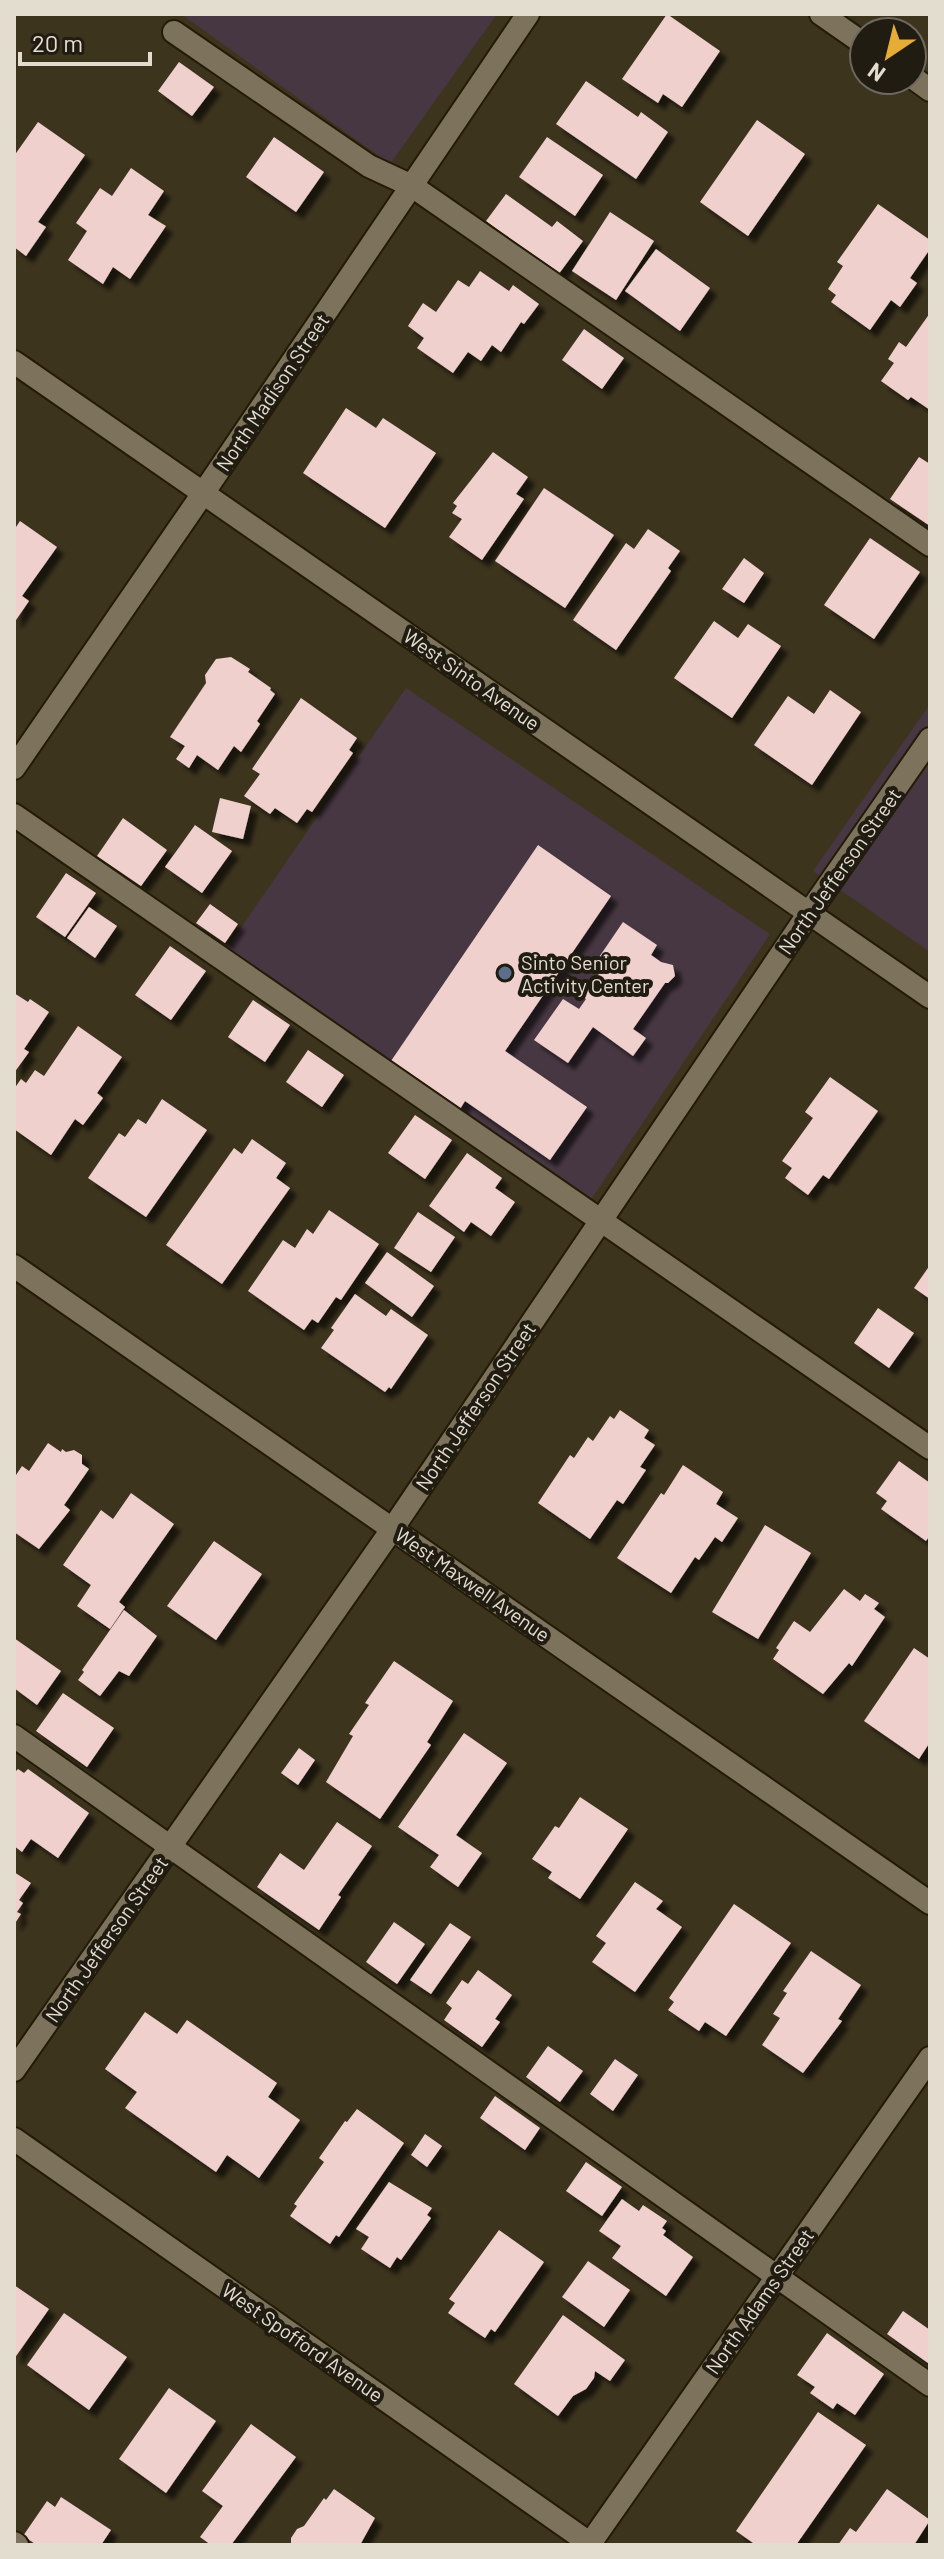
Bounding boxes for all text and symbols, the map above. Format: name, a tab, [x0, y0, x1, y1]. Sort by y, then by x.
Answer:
scale bar	[20, 16, 150, 66]
north arrow	[848, 16, 928, 96]
text: 20 m	[32, 28, 83, 57]
text: N	[863, 58, 889, 88]
street label: North Madison Street	[210, 309, 334, 475]
street label: West Sinto Avenue	[399, 623, 545, 735]
street label: North Jefferson Street	[773, 783, 905, 959]
place label: Sinto Senior Activity Center	[521, 950, 649, 997]
marker: Sinto Senior Activity Center	[496, 964, 514, 982]
street label: North Jefferson Street	[410, 1318, 540, 1494]
street label: West Maxwell Avenue	[391, 1522, 555, 1646]
street label: North Jefferson Street	[40, 1851, 172, 2027]
street label: North Adams Street	[700, 2224, 818, 2378]
street label: West Spofford Avenue	[218, 2277, 388, 2407]

